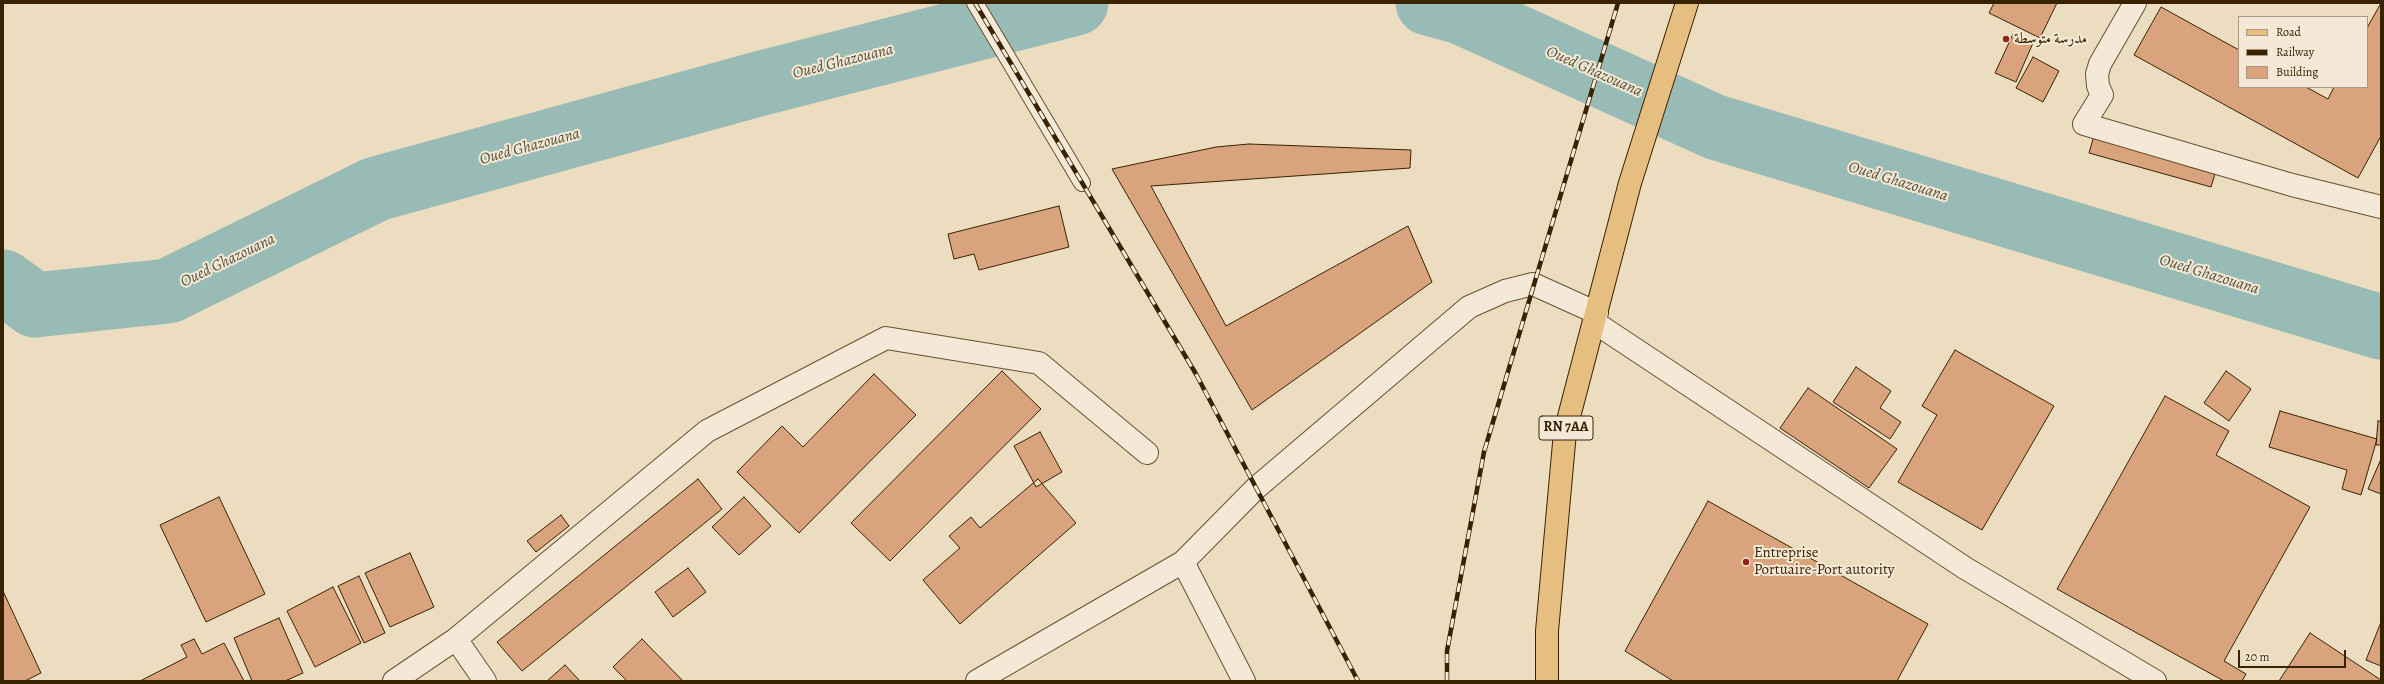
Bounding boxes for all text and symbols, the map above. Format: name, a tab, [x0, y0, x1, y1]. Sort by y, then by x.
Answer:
legend	[2238, 16, 2368, 88]
text: Road	[2276, 24, 2301, 40]
place label: مدرسة متوسطة	[2014, 30, 2087, 48]
marker: مدرسة متوسطة	[2001, 34, 2011, 44]
water label: Oued Ghazouana	[791, 40, 895, 84]
water label: Oued Ghazouana	[1543, 42, 1645, 102]
text: Railway	[2276, 44, 2314, 60]
text: Building	[2276, 64, 2318, 80]
water label: Oued Ghazouana	[478, 124, 582, 170]
water label: Oued Ghazouana	[1846, 158, 1950, 206]
water label: Oued Ghazouana	[178, 230, 278, 292]
water label: Oued Ghazouana	[2157, 251, 2261, 299]
road number: RN 7AA	[1539, 416, 1593, 440]
place label: Entreprise Portuaire-Port autority	[1754, 544, 1895, 579]
marker: Entreprise Portuaire-Port autority	[1741, 557, 1751, 567]
scale bar	[2240, 642, 2348, 668]
text: 20 m	[2245, 649, 2269, 665]

